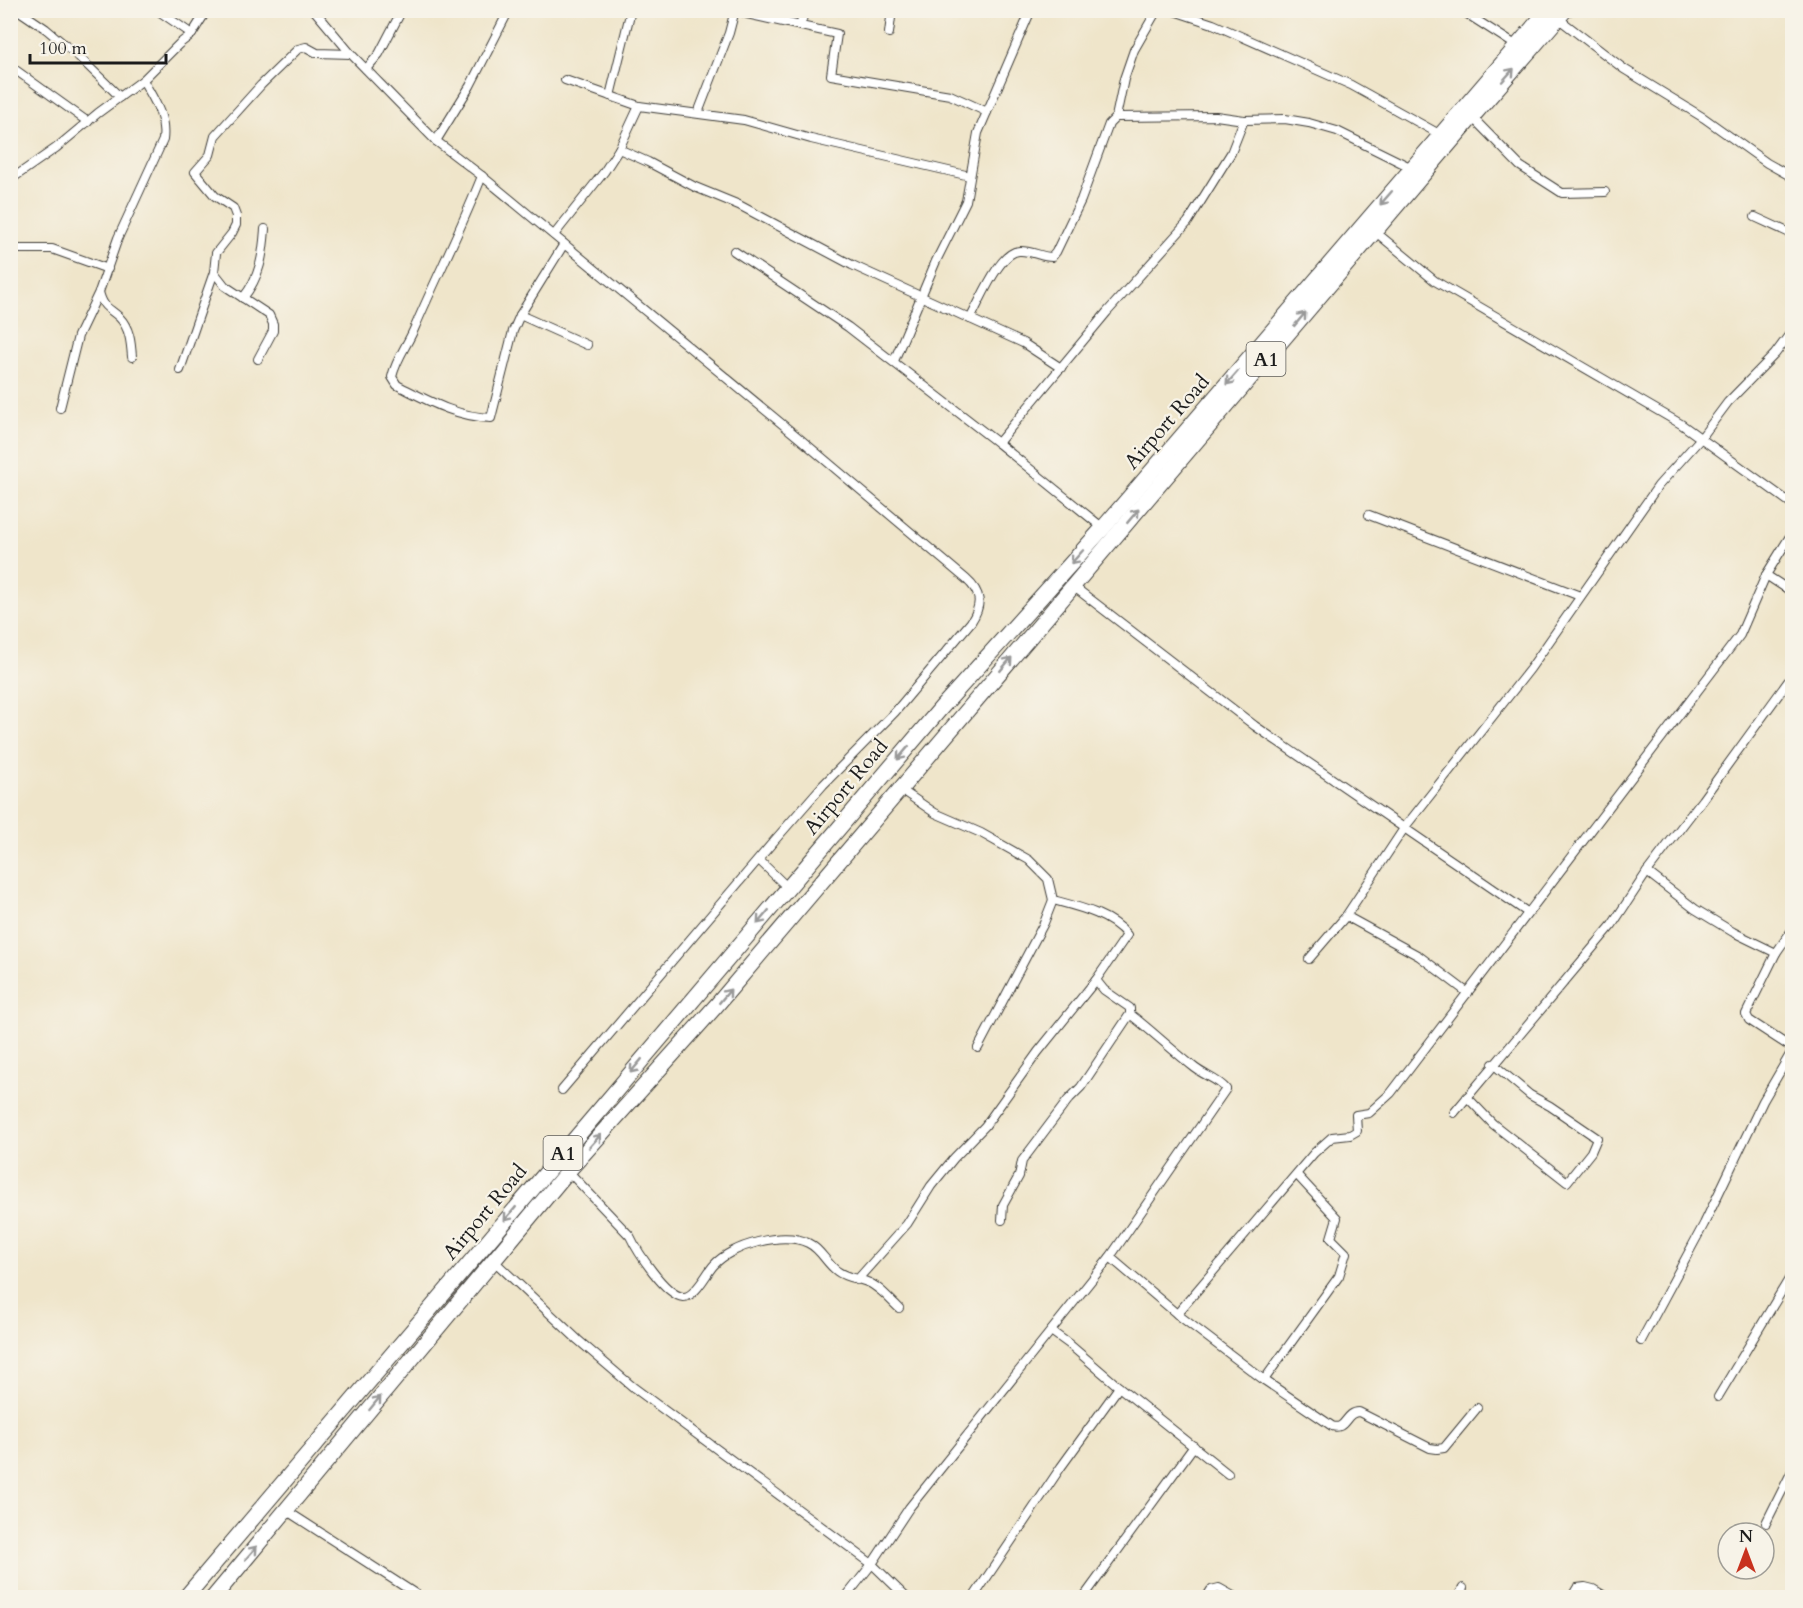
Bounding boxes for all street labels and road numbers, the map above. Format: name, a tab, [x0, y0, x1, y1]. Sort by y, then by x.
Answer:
road number: A1	[1246, 342, 1286, 376]
street label: Airport Road	[1118, 368, 1216, 476]
street label: Airport Road	[797, 733, 895, 841]
road number: A1	[544, 1136, 582, 1170]
street label: Airport Road	[436, 1158, 534, 1266]

